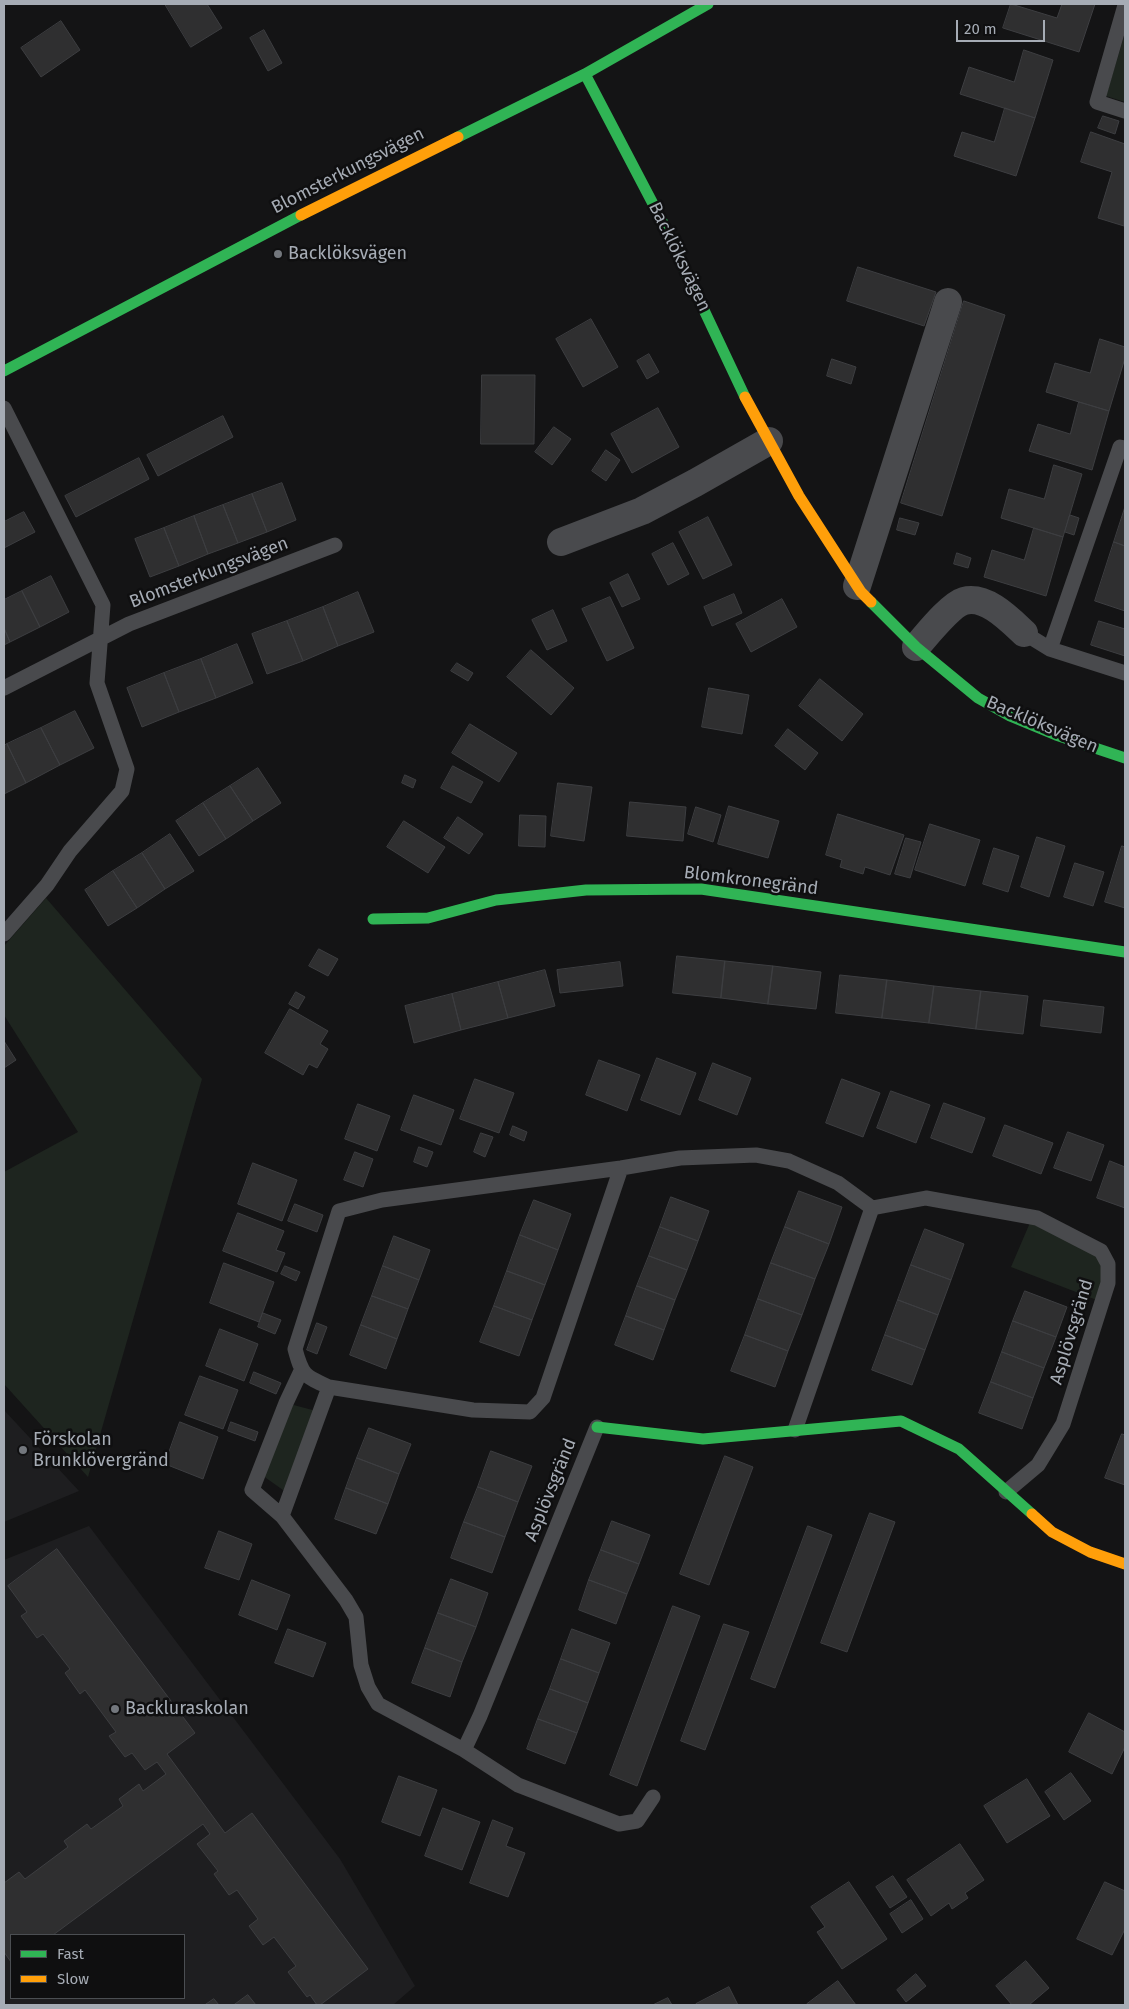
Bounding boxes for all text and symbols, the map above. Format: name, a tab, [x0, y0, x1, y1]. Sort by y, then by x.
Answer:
scale bar	[959, 10, 1048, 42]
text: 20 m	[964, 20, 997, 38]
street label: Blomsterkungsvägen	[268, 123, 428, 219]
street label: Backlöksvägen	[643, 199, 715, 315]
place label: Backlöksvägen	[288, 243, 407, 265]
marker: Backlöksvägen	[272, 248, 284, 260]
street label: Blomsterkungsvägen	[126, 533, 292, 613]
street label: Backlöksvägen	[983, 692, 1101, 758]
street label: Blomkronegränd	[683, 862, 819, 900]
street label: Asplövsgränd	[1046, 1277, 1098, 1387]
place label: Förskolan Brunklövergränd	[33, 1429, 169, 1472]
street label: Asplövsgränd	[521, 1435, 581, 1545]
marker: Förskolan Brunklövergränd	[17, 1444, 29, 1456]
place label: Backluraskolan	[125, 1698, 249, 1720]
marker: Backluraskolan	[109, 1703, 121, 1715]
legend	[10, 1934, 185, 1999]
text: Fast	[57, 1945, 84, 1963]
text: Slow	[57, 1970, 89, 1988]

